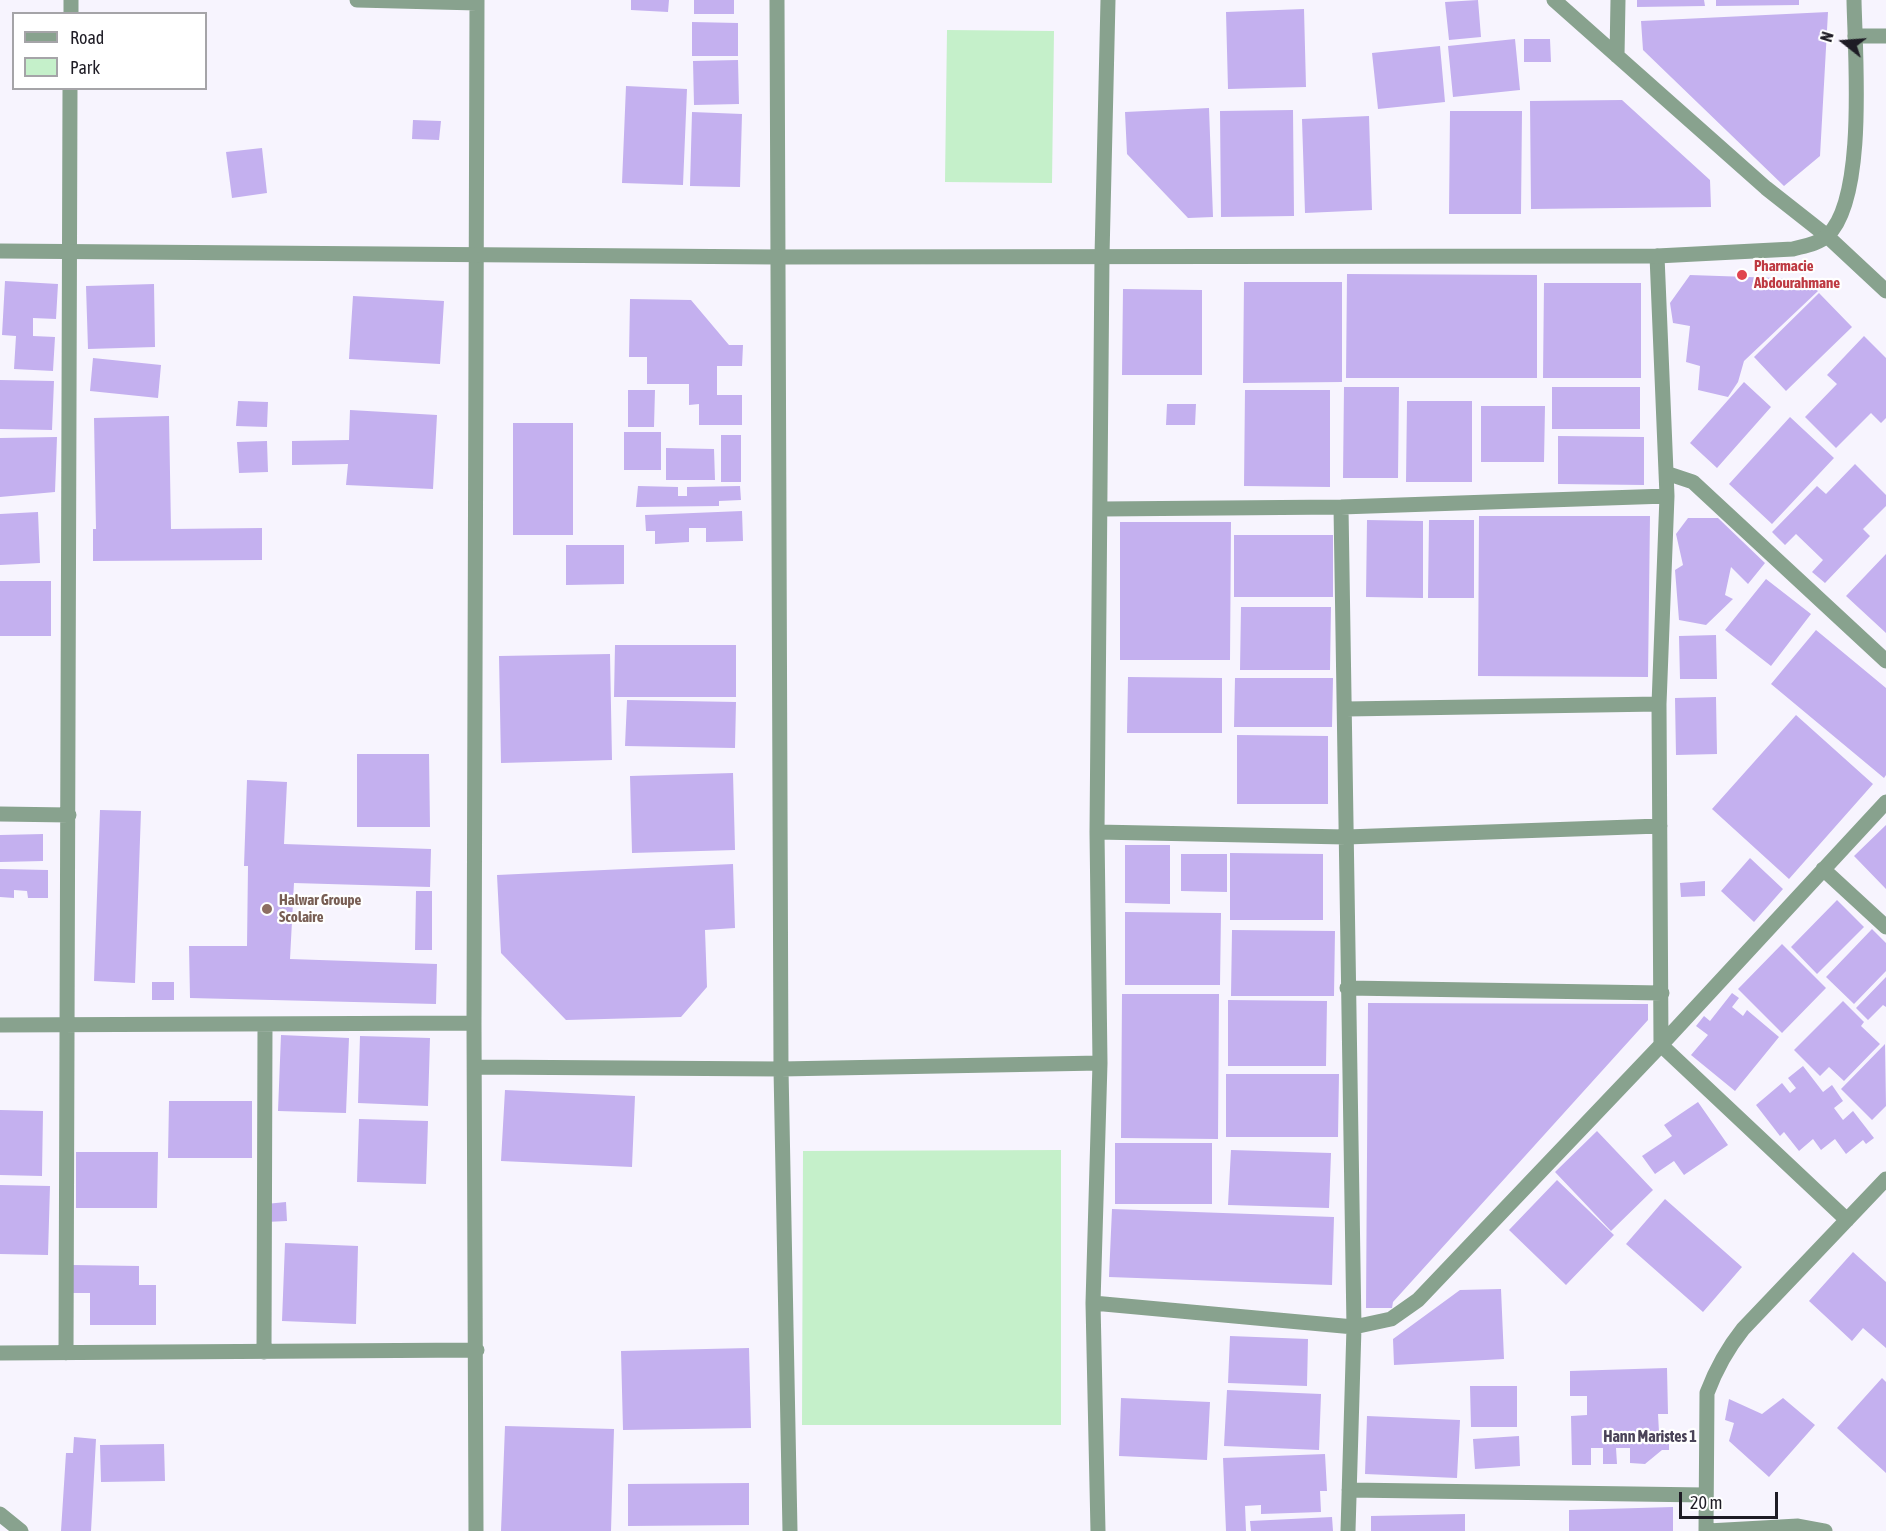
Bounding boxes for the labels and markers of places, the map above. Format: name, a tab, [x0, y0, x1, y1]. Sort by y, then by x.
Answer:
place label: Pharmacie Abdourahmane	[1754, 257, 1840, 292]
marker: Pharmacie Abdourahmane	[1735, 268, 1749, 282]
place label: Halwar Groupe Scolaire	[279, 891, 361, 926]
marker: Halwar Groupe Scolaire	[260, 902, 274, 916]

